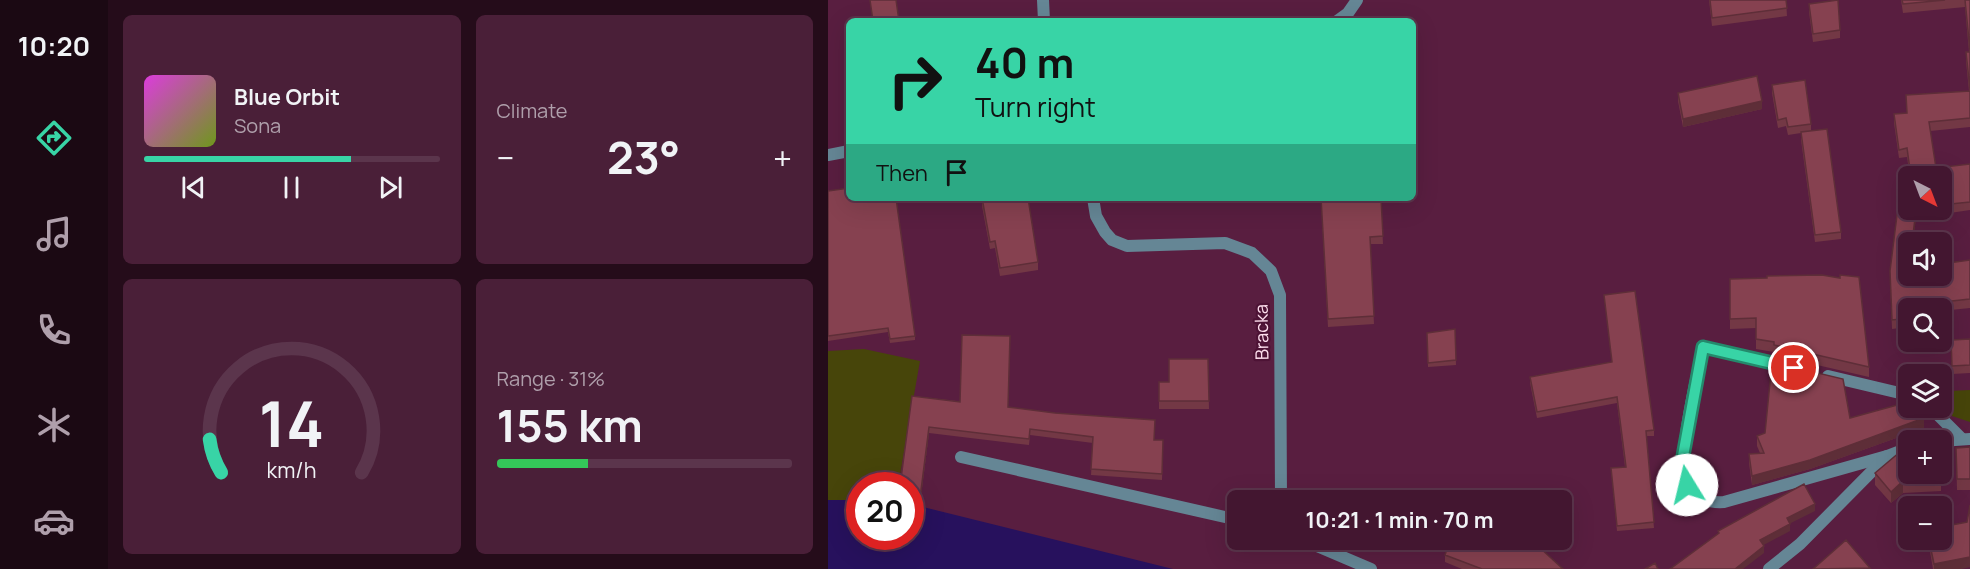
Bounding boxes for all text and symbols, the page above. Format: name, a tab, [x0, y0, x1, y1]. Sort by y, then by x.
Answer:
text: 10:20	[18, 27, 90, 64]
text: 40 m	[975, 33, 1074, 91]
icon: right	[876, 42, 954, 120]
text: Blue Orbit	[234, 82, 340, 112]
text: Turn right	[975, 88, 1096, 125]
text: Climate	[497, 97, 568, 124]
text: Sona	[234, 112, 281, 139]
icon: directions	[33, 117, 75, 159]
text: 23°	[607, 126, 680, 188]
text: −	[497, 135, 514, 180]
text: +	[773, 135, 792, 180]
icon: arrive	[940, 156, 973, 189]
text: Then	[876, 158, 928, 188]
north arrow	[1898, 166, 1952, 220]
map controls	[1898, 166, 1952, 550]
icon: previous	[177, 171, 210, 204]
icon: pause	[275, 171, 308, 204]
icon: next	[374, 171, 407, 204]
icon: music	[33, 213, 75, 255]
button: sound	[1898, 232, 1952, 286]
button: search	[1898, 298, 1952, 352]
street label: Bracka	[1249, 304, 1273, 360]
icon: phone	[33, 309, 75, 351]
pin	[1768, 342, 1819, 393]
icon: arrive	[1777, 351, 1810, 384]
button: layers	[1898, 364, 1952, 418]
text: Range · 31%	[497, 365, 605, 392]
text: 14	[259, 380, 324, 466]
text: 155 km	[497, 394, 643, 456]
icon: climate	[33, 404, 75, 446]
button: +	[1898, 430, 1952, 484]
position arrow	[1655, 453, 1719, 517]
text: km/h	[267, 456, 317, 485]
speed limit sign: 20	[846, 472, 924, 550]
button: −	[1898, 496, 1952, 550]
icon: car	[33, 500, 75, 542]
text: 10:21 · 1 min · 70 m	[1306, 505, 1493, 535]

